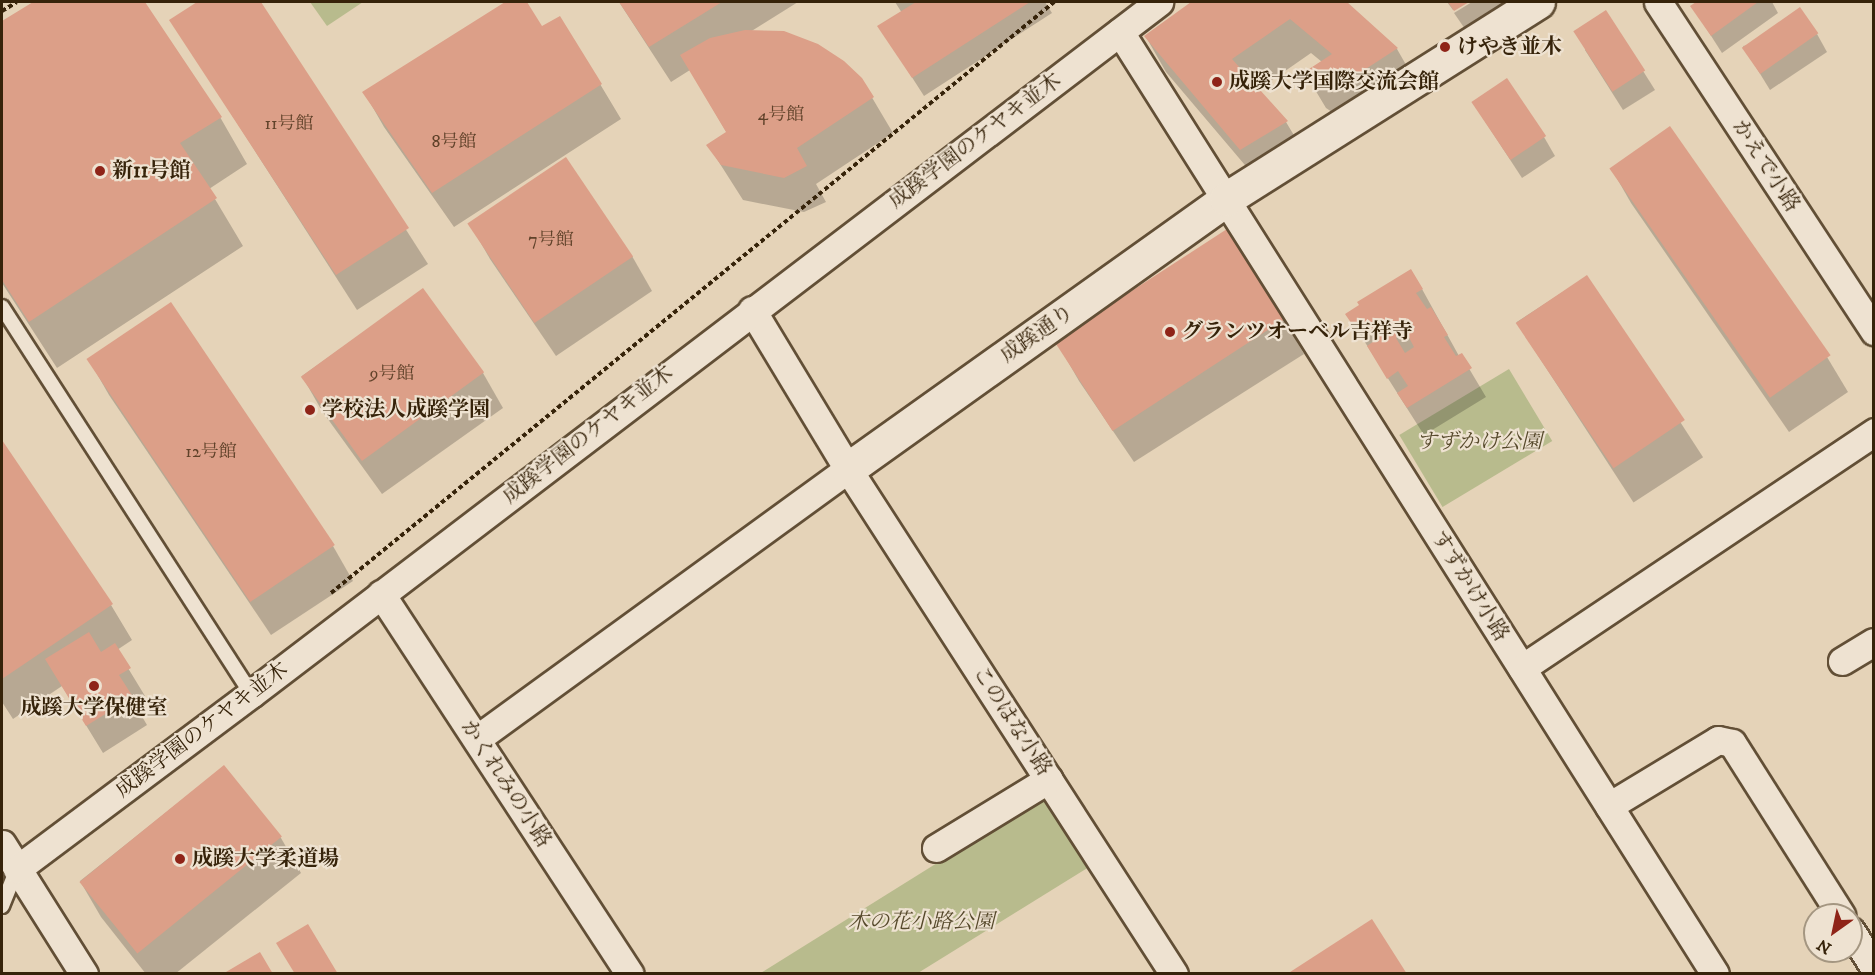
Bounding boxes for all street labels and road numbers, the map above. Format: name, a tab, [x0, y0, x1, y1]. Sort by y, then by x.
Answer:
street label: 成蹊学園のケヤキ並木	[884, 68, 1066, 214]
street label: かえで小路	[1727, 115, 1805, 217]
street label: 成蹊通り	[995, 300, 1079, 368]
street label: 成蹊学園のケヤキ並木	[498, 360, 678, 510]
street label: すずかけ小路	[1426, 526, 1514, 646]
street label: 成蹊学園のケヤキ並木	[111, 657, 293, 803]
street label: このはな小路	[967, 661, 1057, 781]
street label: かくれみの小路	[455, 715, 557, 853]

